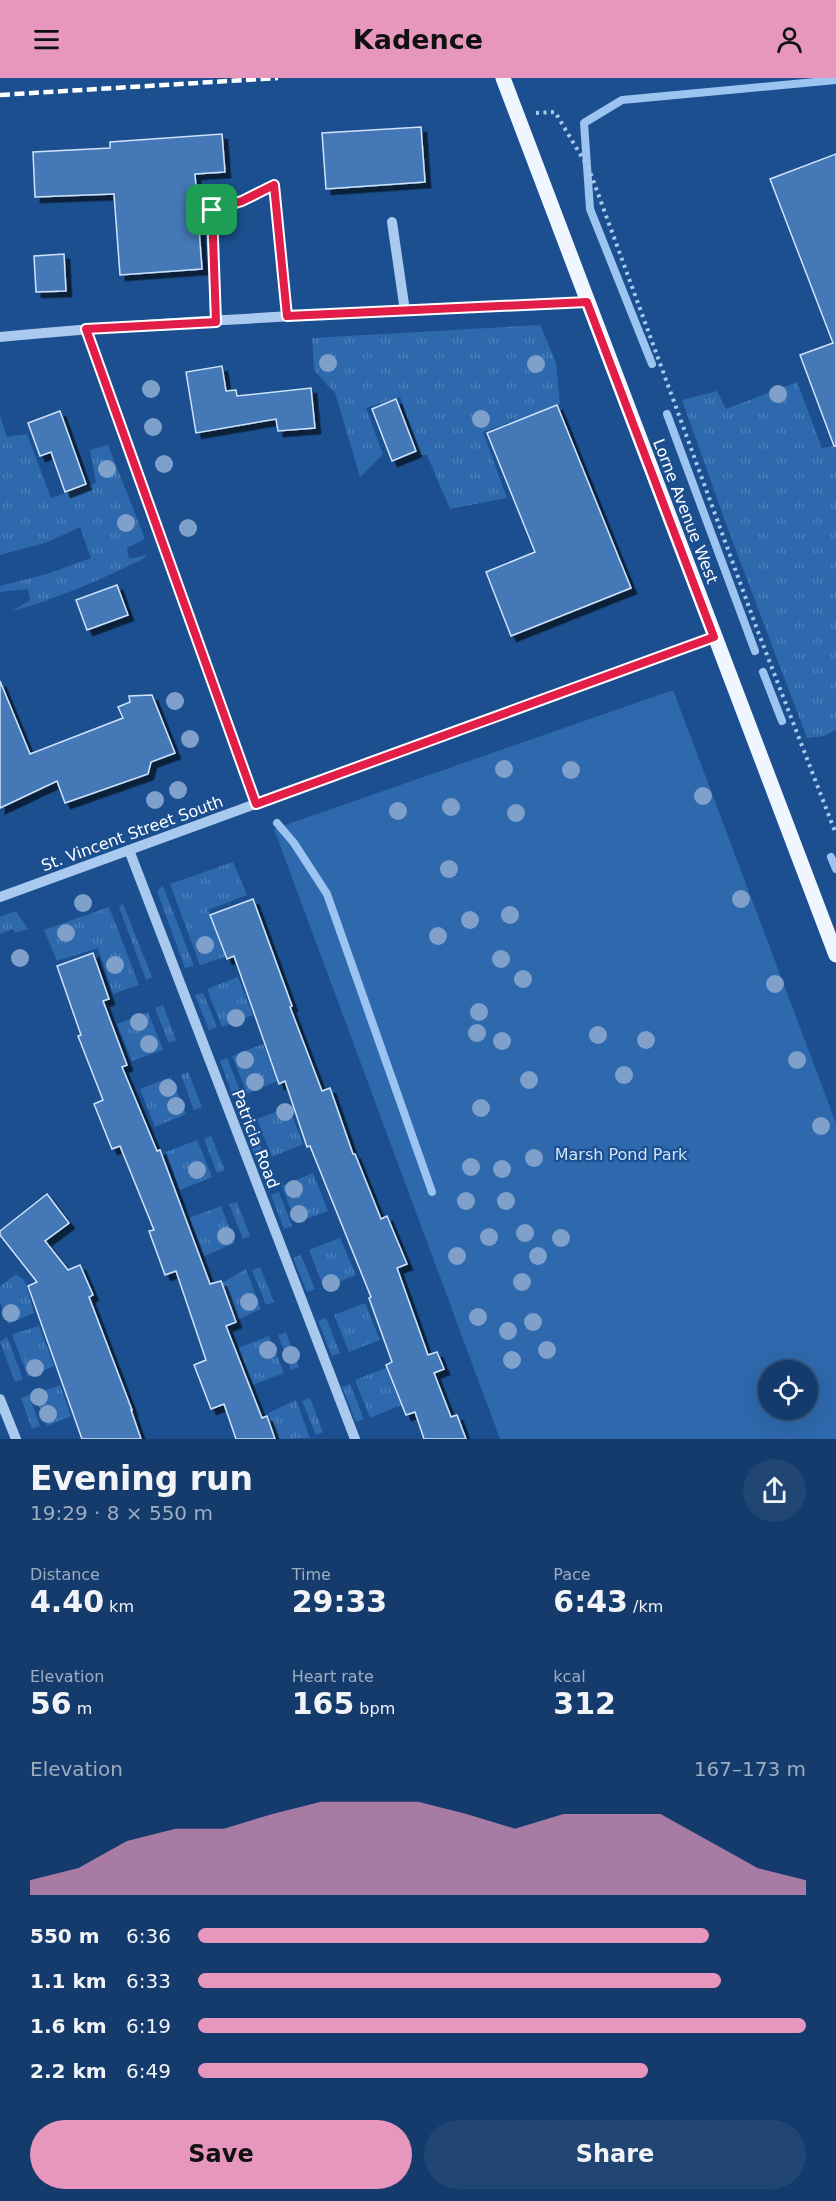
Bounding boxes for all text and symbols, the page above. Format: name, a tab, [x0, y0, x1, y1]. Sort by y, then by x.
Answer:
icon: menu	[30, 23, 63, 56]
icon: person	[773, 23, 806, 56]
text: Kadence	[353, 24, 483, 55]
pin	[186, 184, 237, 235]
icon: arrive	[195, 193, 228, 226]
street label: Lorne Avenue West	[649, 436, 722, 586]
street label: St. Vincent Street South	[39, 792, 226, 875]
street label: Patricia Road	[228, 1087, 283, 1191]
park label: Marsh Pond Park	[555, 1145, 688, 1164]
map controls	[758, 1360, 818, 1420]
button: locate	[758, 1360, 818, 1420]
text: Evening run	[30, 1459, 253, 1498]
button: share	[743, 1459, 806, 1522]
text: 19:29 · 8 × 550 m	[30, 1501, 213, 1525]
text: Distance	[30, 1565, 100, 1584]
text: Time	[292, 1565, 331, 1584]
text: Pace	[553, 1565, 591, 1584]
text: 4.40	[30, 1584, 104, 1619]
text: 29:33	[292, 1584, 387, 1619]
text: 6:43	[553, 1584, 628, 1619]
text: km	[104, 1597, 134, 1616]
text: /km	[628, 1597, 663, 1616]
text: Elevation	[30, 1667, 104, 1686]
text: Heart rate	[292, 1667, 374, 1686]
text: kcal	[553, 1667, 586, 1686]
text: 56	[30, 1686, 72, 1721]
text: 165	[292, 1686, 354, 1721]
text: 312	[553, 1686, 616, 1721]
text: m	[72, 1699, 92, 1718]
text: bpm	[354, 1699, 395, 1718]
text: Elevation	[30, 1757, 123, 1781]
text: 167–173 m	[694, 1757, 806, 1781]
text: 550 m	[30, 1924, 100, 1948]
text: 6:36	[126, 1924, 171, 1948]
text: 1.1 km	[30, 1969, 107, 1993]
text: 6:33	[126, 1969, 171, 1993]
text: 1.6 km	[30, 2014, 107, 2038]
text: 6:19	[126, 2014, 171, 2038]
text: 2.2 km	[30, 2059, 107, 2083]
text: 6:49	[126, 2059, 171, 2083]
button: Save	[30, 2120, 412, 2189]
button: Share	[424, 2120, 806, 2189]

